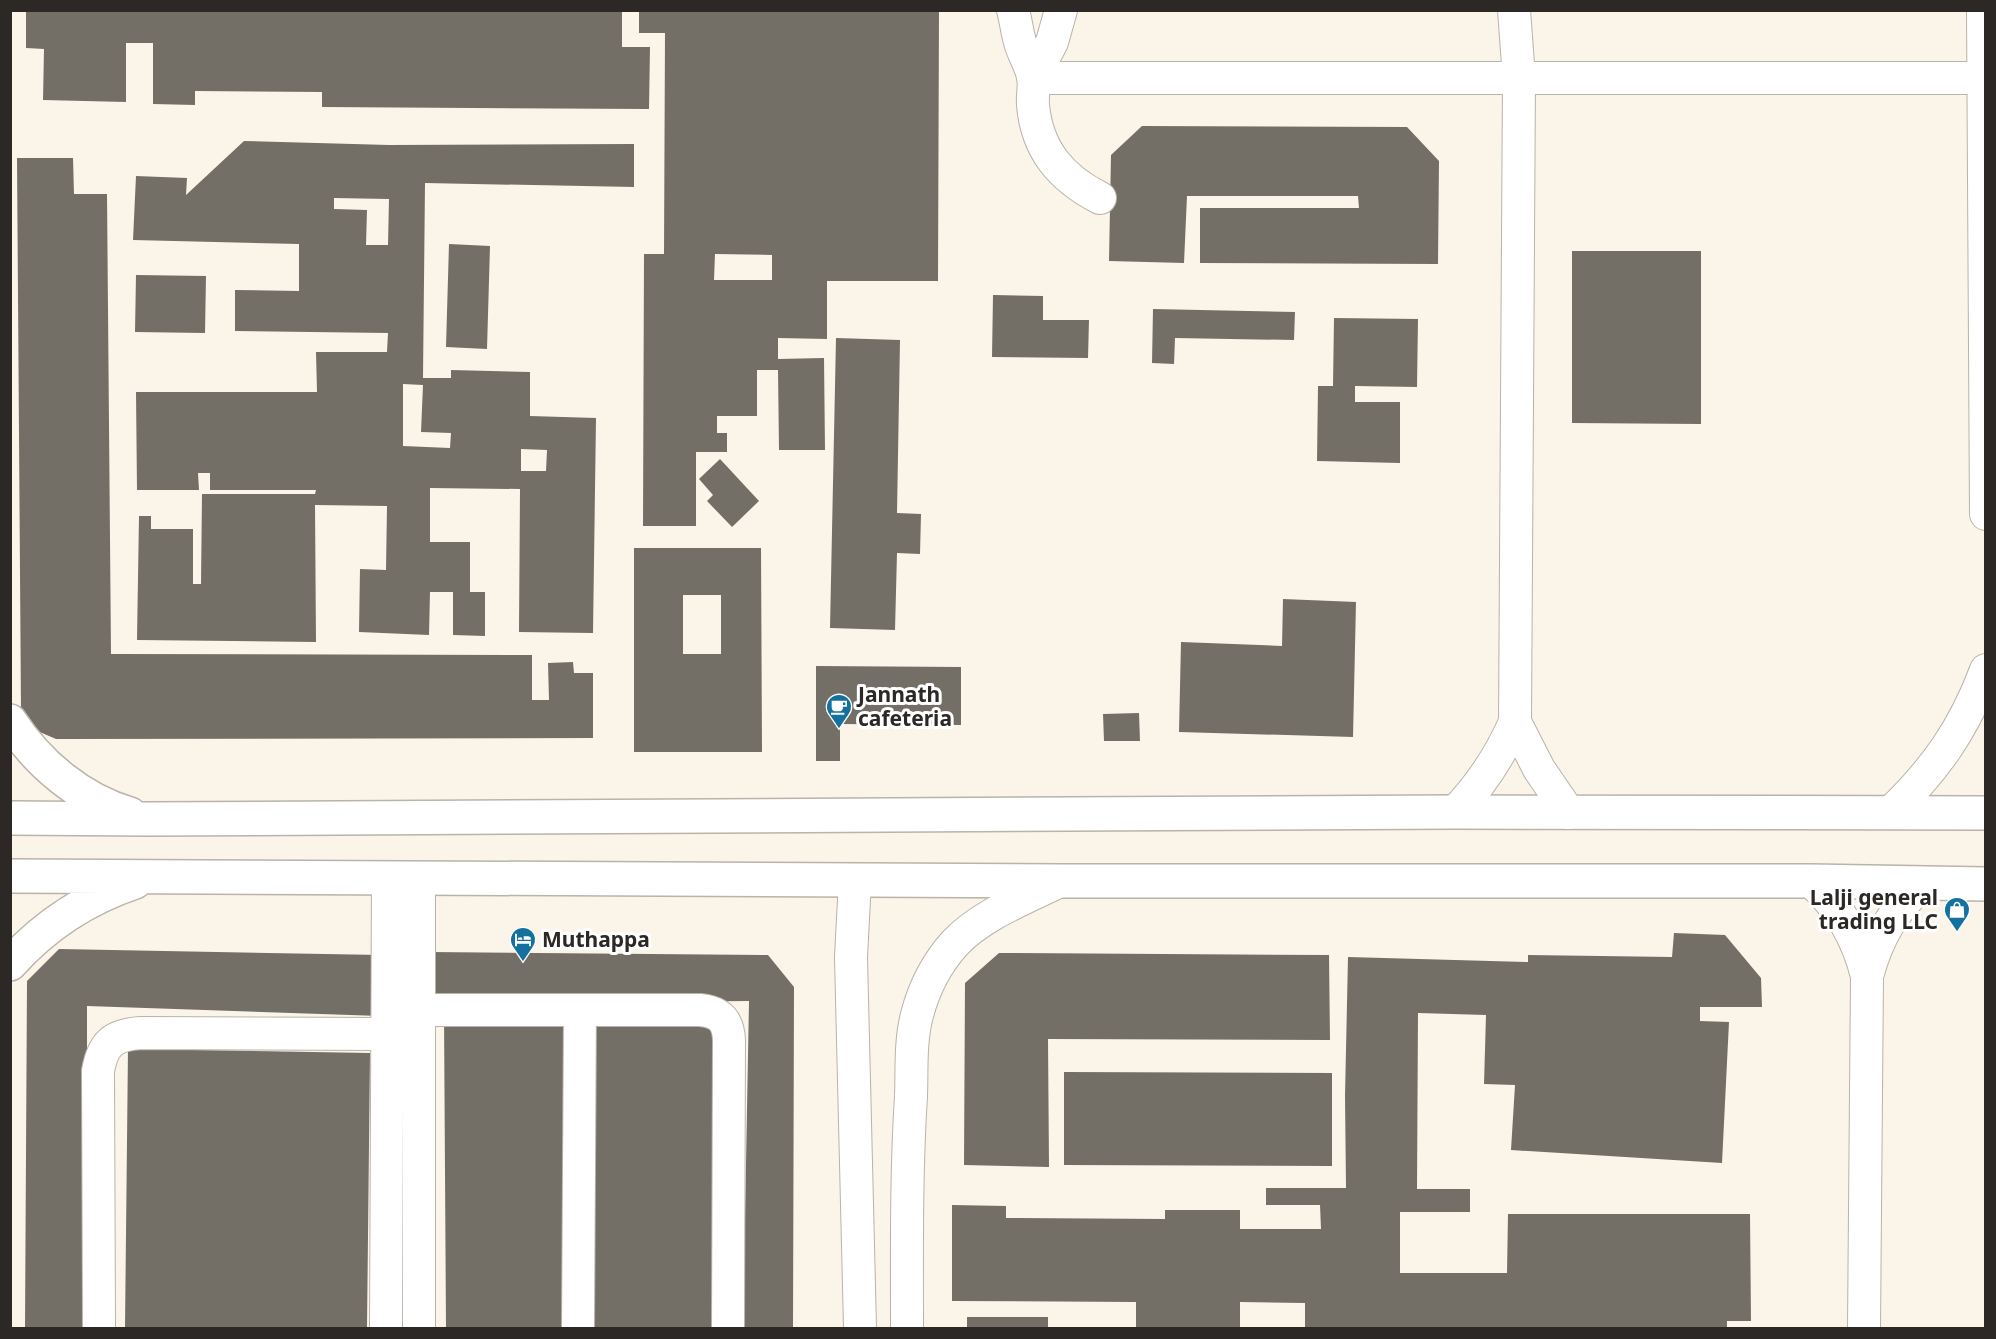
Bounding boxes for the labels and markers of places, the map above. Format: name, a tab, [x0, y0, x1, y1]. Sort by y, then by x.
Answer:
place label: Jannath cafeteria	[856, 680, 952, 732]
cafe icon: Jannath cafeteria	[824, 692, 854, 730]
place label: Lalji general trading LLC	[1810, 883, 1938, 935]
shop icon: Lalji general trading LLC	[1942, 895, 1972, 933]
hotel icon: Muthappa	[508, 925, 538, 963]
place label: Muthappa	[542, 925, 650, 953]

